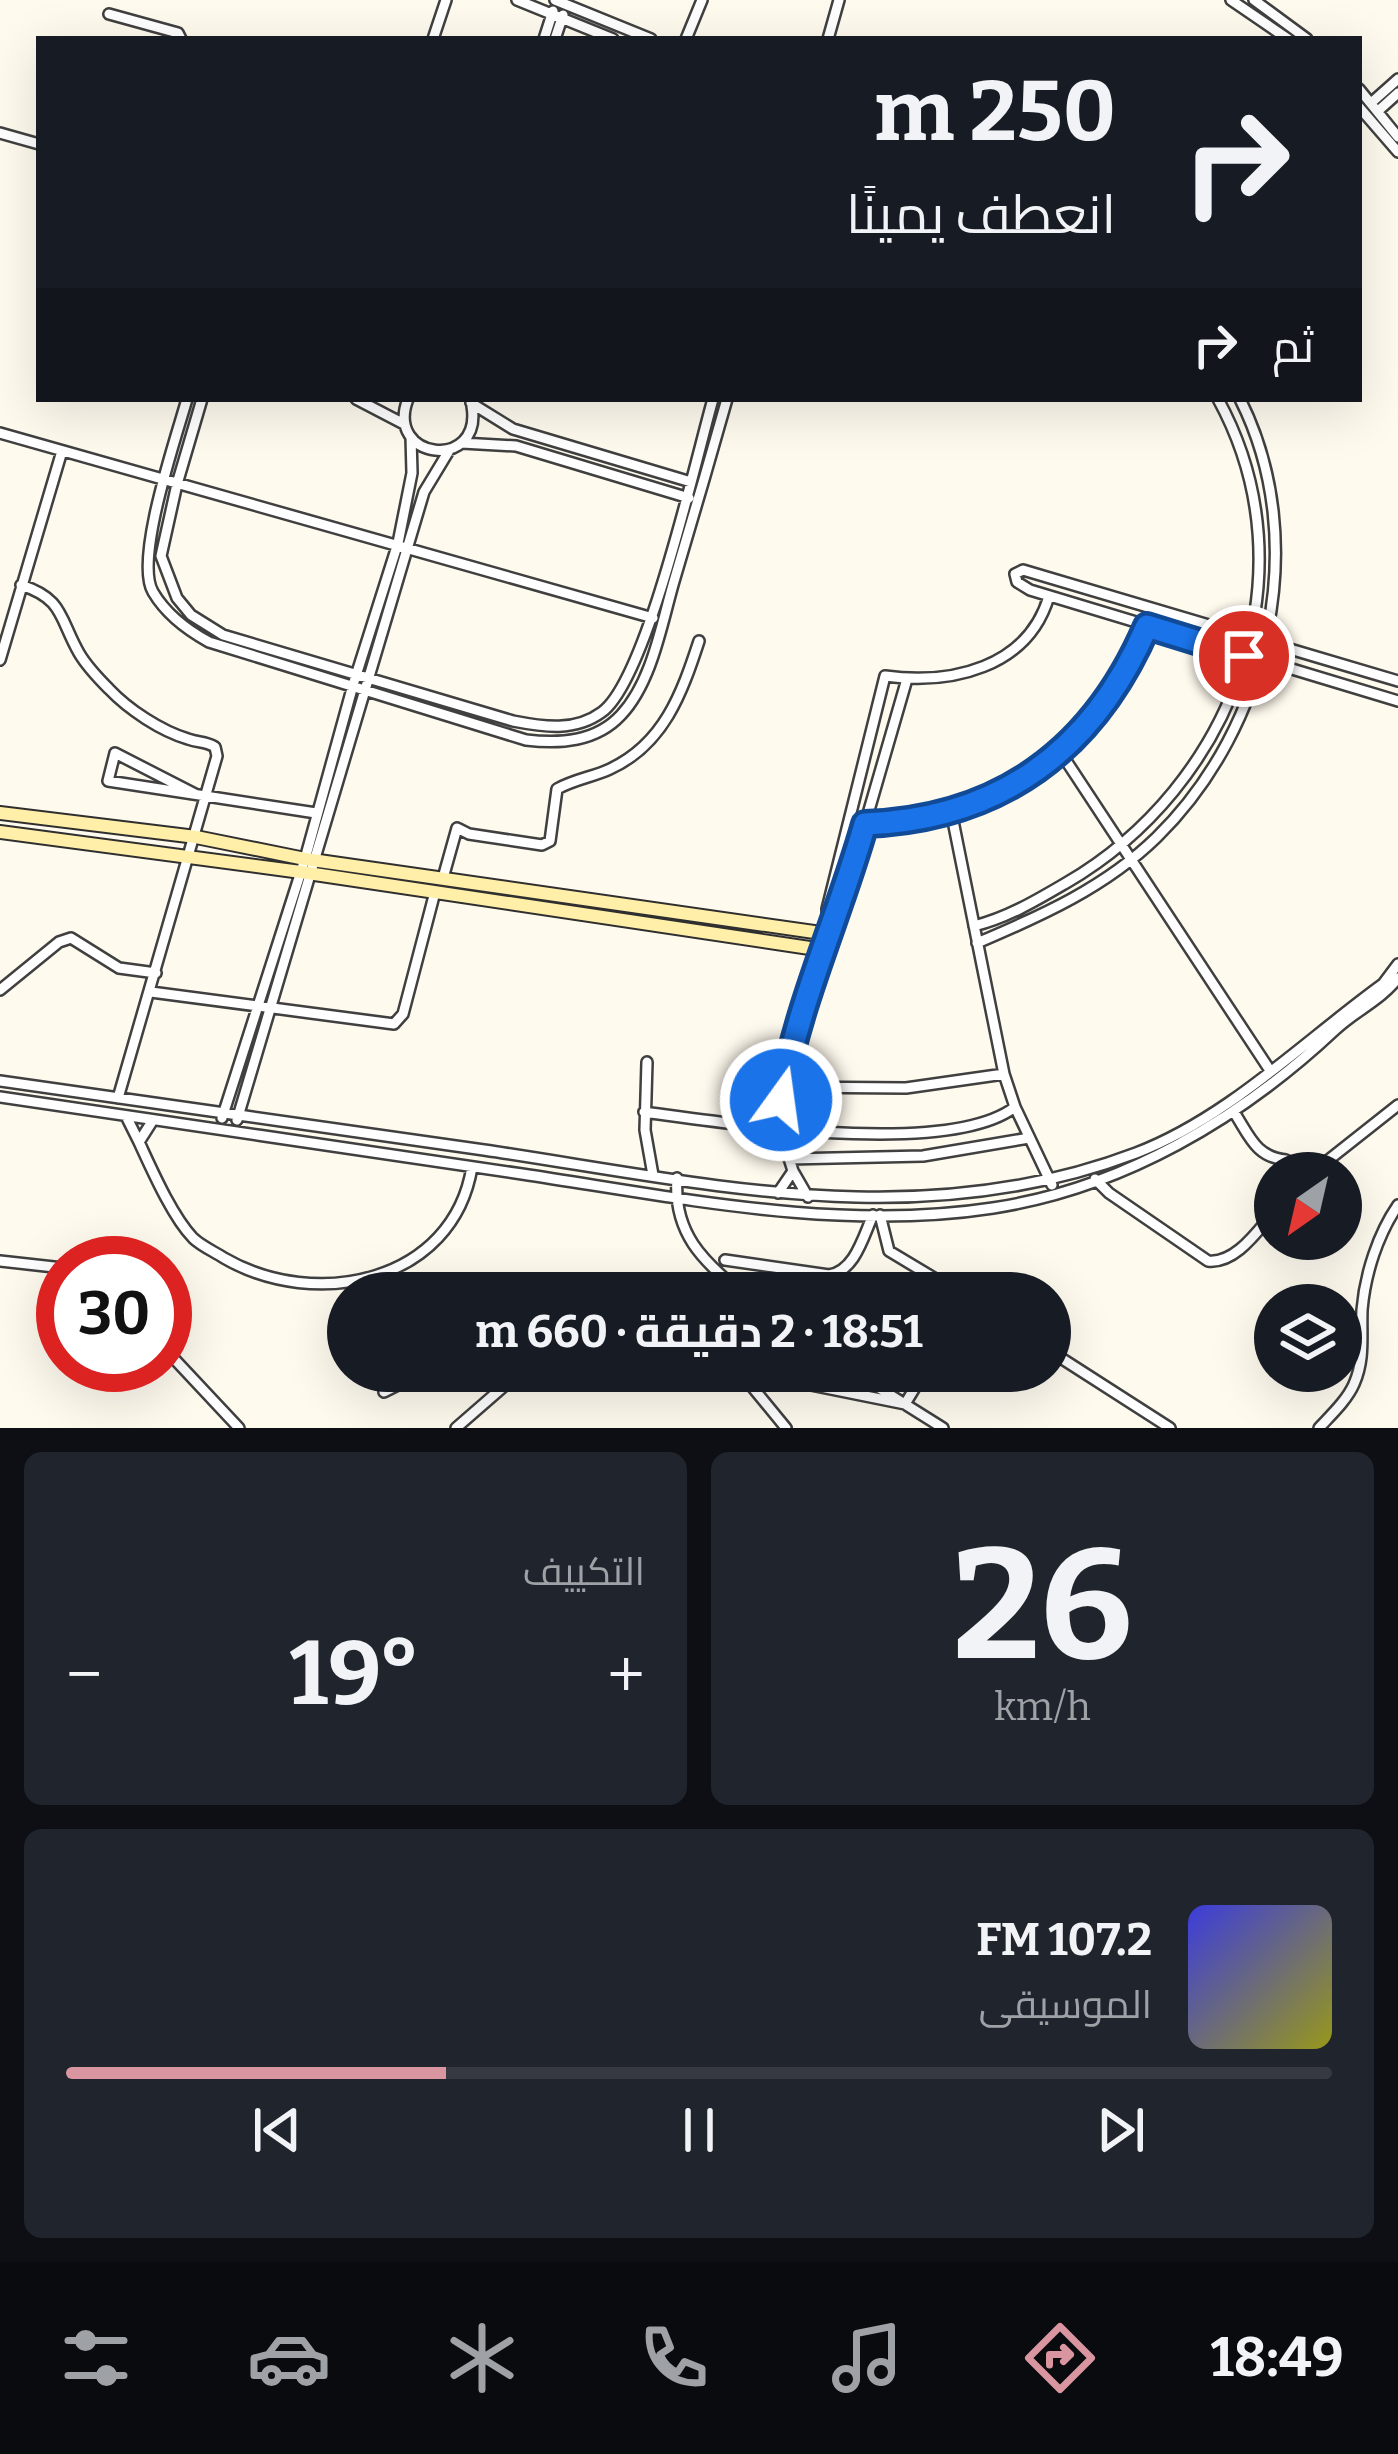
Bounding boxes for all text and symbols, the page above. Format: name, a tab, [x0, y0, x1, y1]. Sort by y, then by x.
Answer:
text: 250 m	[874, 61, 1116, 162]
icon: right	[1158, 84, 1314, 240]
text: انعطف يمينًا	[846, 183, 1116, 247]
icon: right	[1182, 312, 1248, 378]
text: ثم	[1272, 320, 1314, 374]
pin	[1193, 605, 1295, 707]
icon: arrive	[1211, 623, 1277, 689]
position arrow	[718, 1037, 844, 1163]
north arrow	[1254, 1152, 1362, 1260]
map controls	[1254, 1152, 1362, 1392]
speed limit sign: 30	[36, 1236, 192, 1392]
button: layers	[1254, 1284, 1362, 1392]
text: 18:51 · 2 دقيقة · 660 m	[475, 1305, 923, 1359]
text: 26	[952, 1512, 1133, 1699]
text: التكييف	[523, 1549, 645, 1595]
text: 19°	[289, 1620, 420, 1728]
text: −	[66, 1635, 102, 1714]
text: +	[607, 1635, 645, 1714]
text: km/h	[994, 1684, 1091, 1730]
text: 107.2 FM	[976, 1913, 1152, 1967]
text: الموسيقى	[979, 1982, 1152, 2028]
icon: previous	[244, 2097, 310, 2163]
icon: pause	[666, 2097, 732, 2163]
icon: next	[1088, 2097, 1154, 2163]
icon: filters	[54, 2316, 138, 2400]
icon: car	[247, 2316, 331, 2400]
icon: climate	[440, 2316, 524, 2400]
icon: phone	[632, 2316, 716, 2400]
icon: music	[825, 2316, 909, 2400]
icon: directions	[1018, 2316, 1102, 2400]
text: 18:49	[1210, 2326, 1344, 2390]

